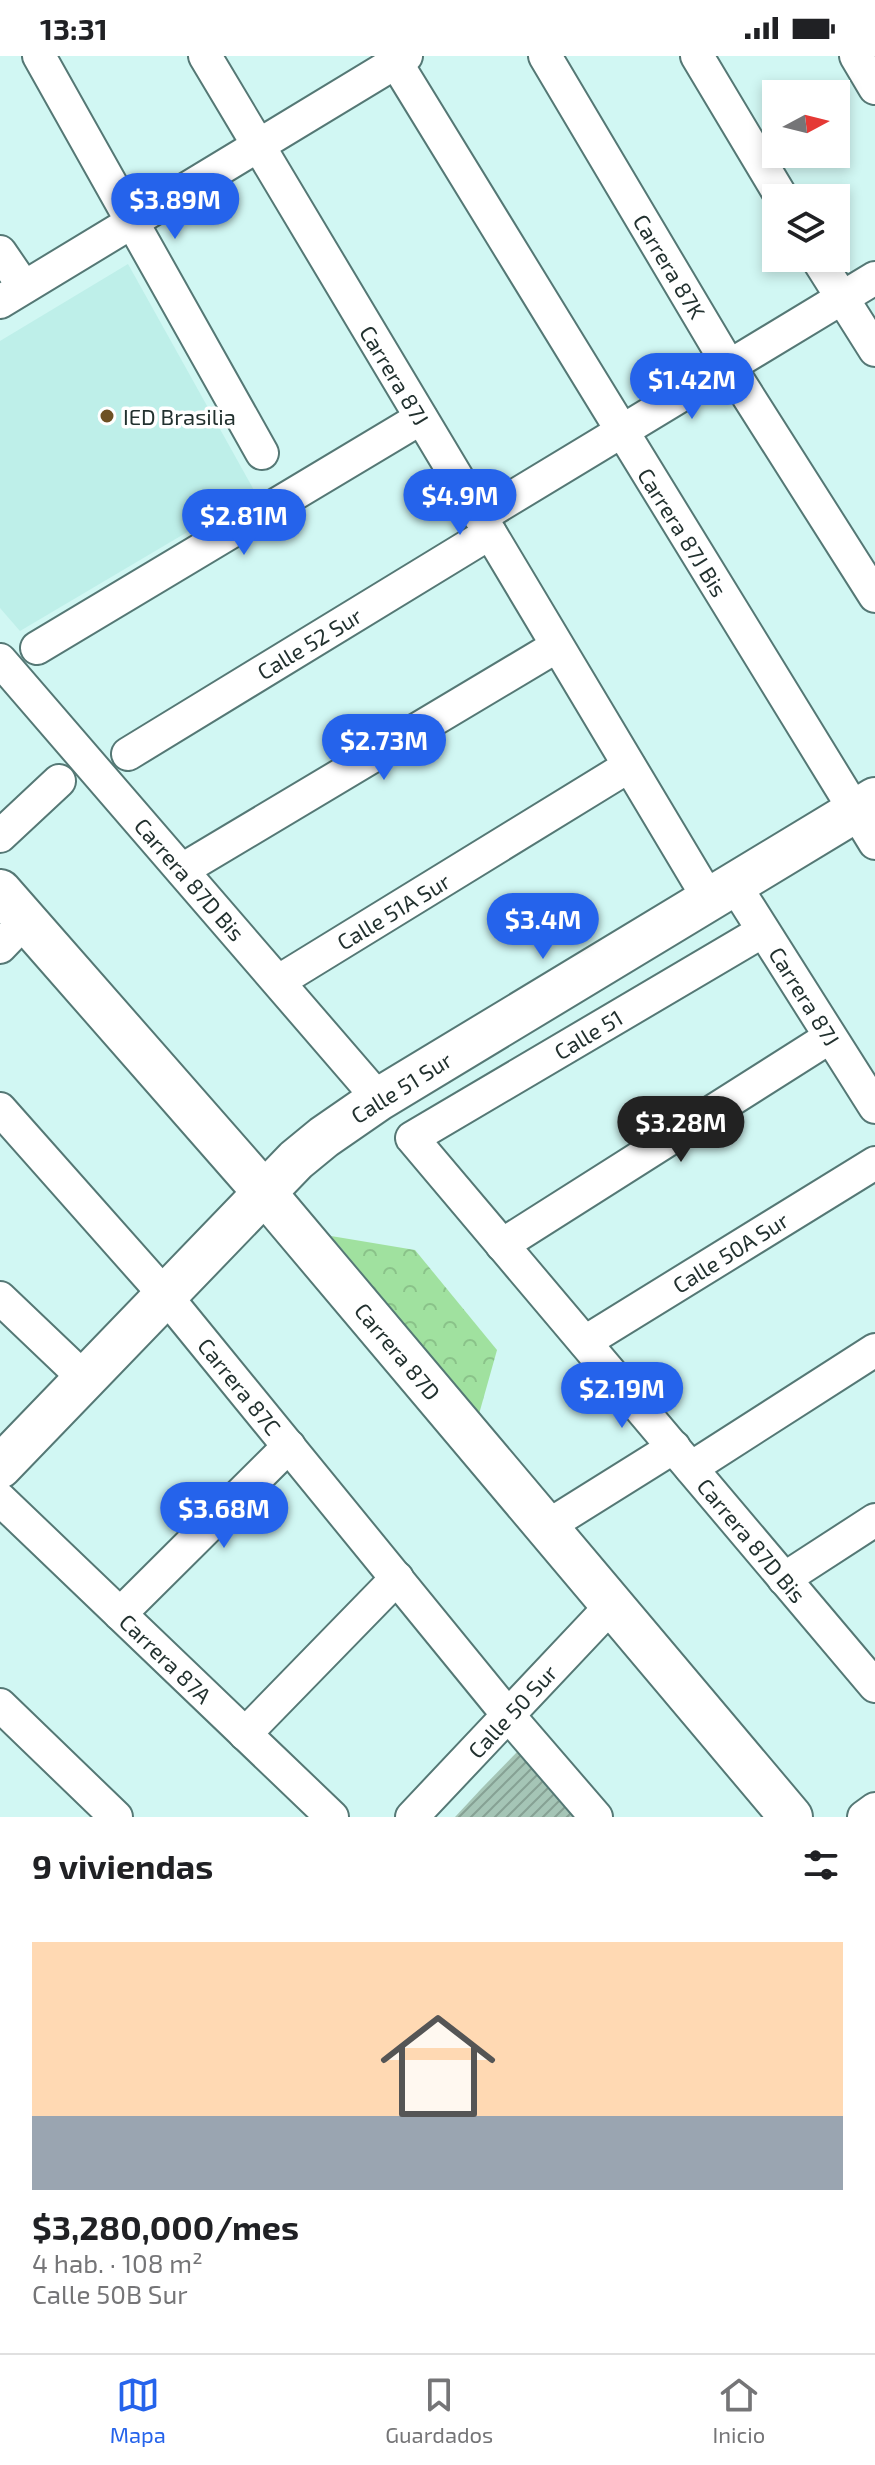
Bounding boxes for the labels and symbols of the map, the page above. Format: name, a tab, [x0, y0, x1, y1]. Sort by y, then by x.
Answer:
north arrow	[762, 80, 850, 168]
pin: $3.89M	[110, 173, 240, 241]
street label: Carrera 87K	[629, 209, 711, 323]
street label: Carrera 87J	[355, 320, 435, 430]
pin: $1.42M	[627, 353, 757, 421]
place label: IED Brasilia	[123, 403, 236, 429]
marker: IED Brasilia	[98, 407, 116, 425]
street label: Carrera 87J Bis	[633, 463, 733, 601]
pin: $4.9M	[404, 469, 516, 537]
pin: $2.81M	[179, 489, 309, 557]
street label: Calle 52 Sur	[252, 602, 366, 684]
pin: $2.73M	[319, 714, 449, 782]
street label: Carrera 87D Bis	[130, 812, 250, 946]
street label: Calle 51A Sur	[332, 867, 454, 955]
pin: $3.4M	[487, 893, 599, 961]
street label: Carrera 87J	[764, 942, 846, 1050]
street label: Calle 51	[549, 1004, 627, 1064]
street label: Calle 51 Sur	[346, 1046, 456, 1128]
pin: $3.28M	[616, 1096, 746, 1164]
street label: Calle 50A Sur	[667, 1206, 793, 1298]
street label: Carrera 87D	[350, 1297, 446, 1405]
street label: Carrera 87C	[193, 1332, 287, 1440]
pin: $2.19M	[557, 1362, 687, 1430]
street label: Carrera 87D Bis	[693, 1473, 811, 1607]
pin: $3.68M	[159, 1482, 289, 1550]
street label: Carrera 87A	[115, 1608, 217, 1708]
street label: Calle 50 Sur	[462, 1659, 562, 1763]

